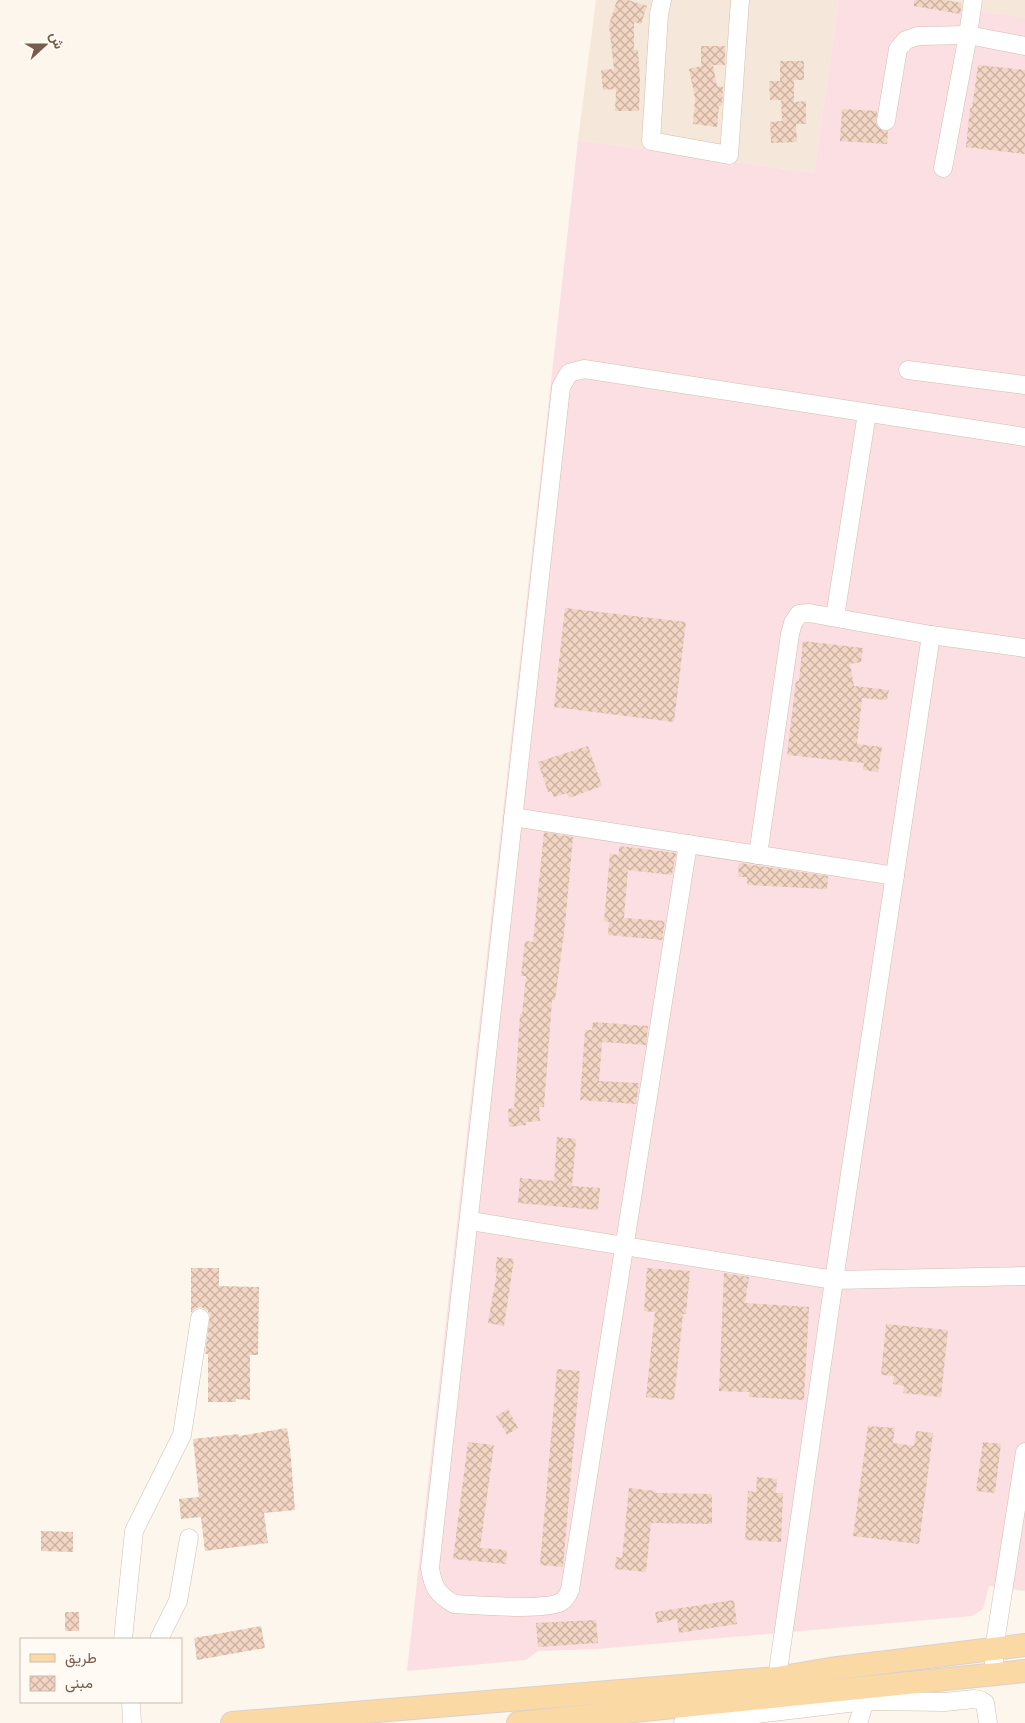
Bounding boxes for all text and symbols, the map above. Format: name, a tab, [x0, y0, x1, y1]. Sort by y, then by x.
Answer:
north arrow	[20, 20, 70, 70]
text: ش	[46, 29, 69, 52]
legend	[20, 1638, 182, 1703]
text: طريق	[65, 1648, 97, 1668]
text: مبنى	[65, 1673, 93, 1693]

